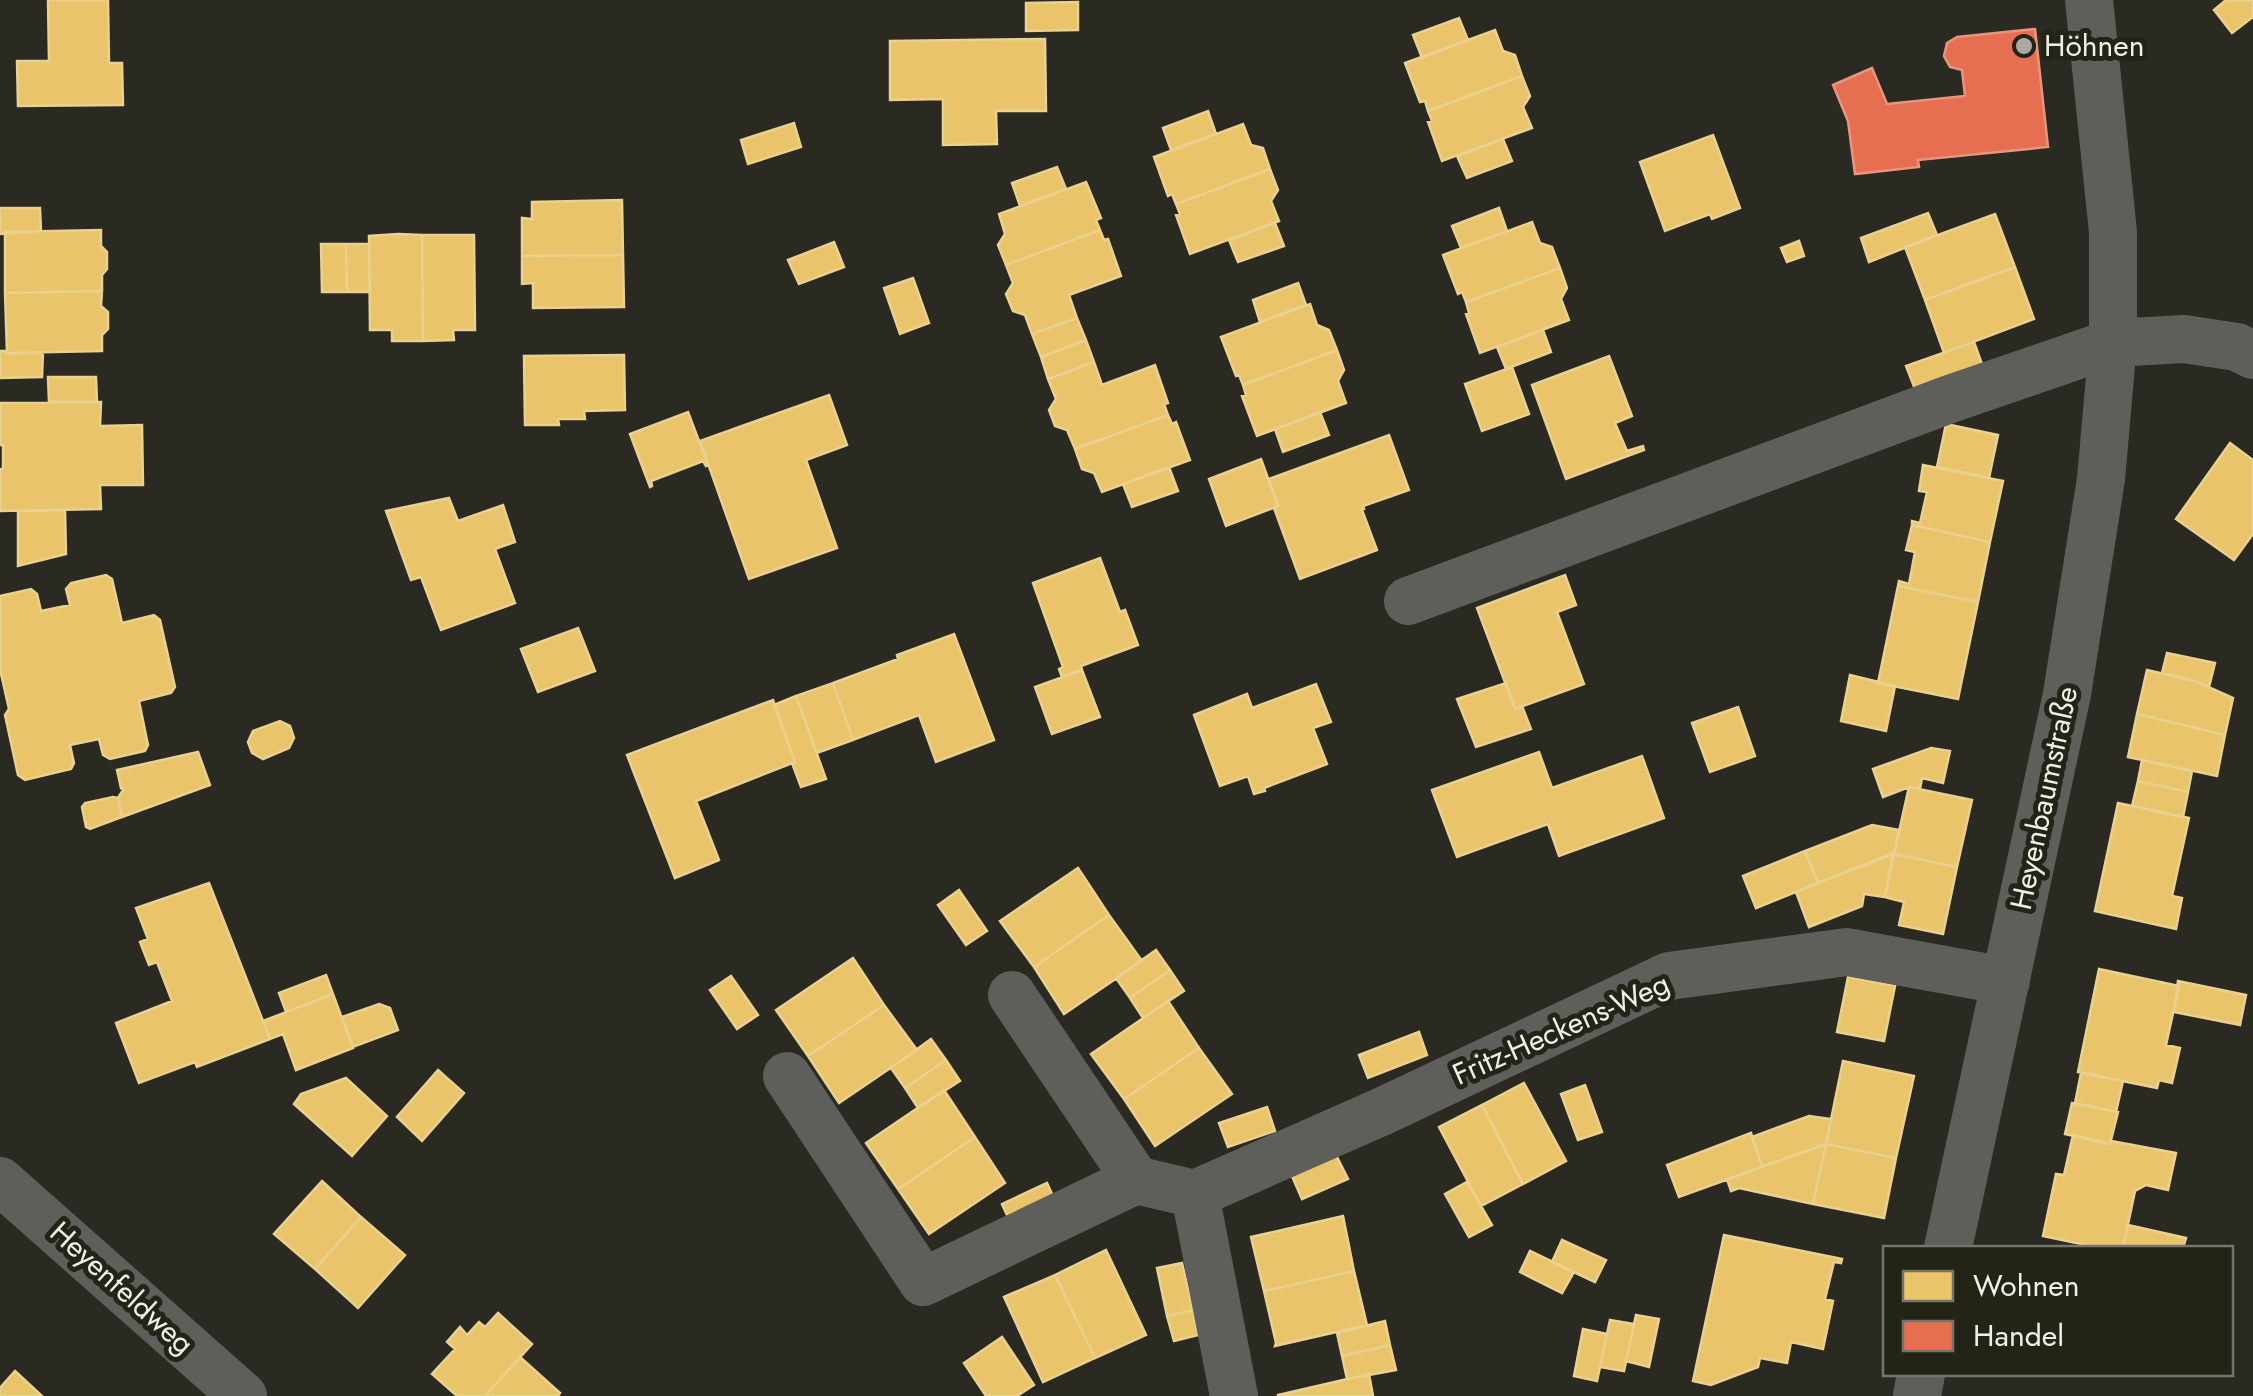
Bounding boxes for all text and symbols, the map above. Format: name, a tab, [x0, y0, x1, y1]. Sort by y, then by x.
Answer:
place label: Höhnen	[2044, 24, 2145, 67]
marker: Höhnen	[2013, 35, 2035, 57]
street label: Heyenbaumstraße	[1999, 682, 2088, 914]
street label: Fritz-Heckens-Weg	[1446, 961, 1676, 1096]
street label: Heyenfeldweg	[41, 1211, 204, 1364]
legend	[1883, 1246, 2233, 1376]
text: Wohnen	[1973, 1264, 2079, 1307]
text: Handel	[1973, 1314, 2064, 1357]

